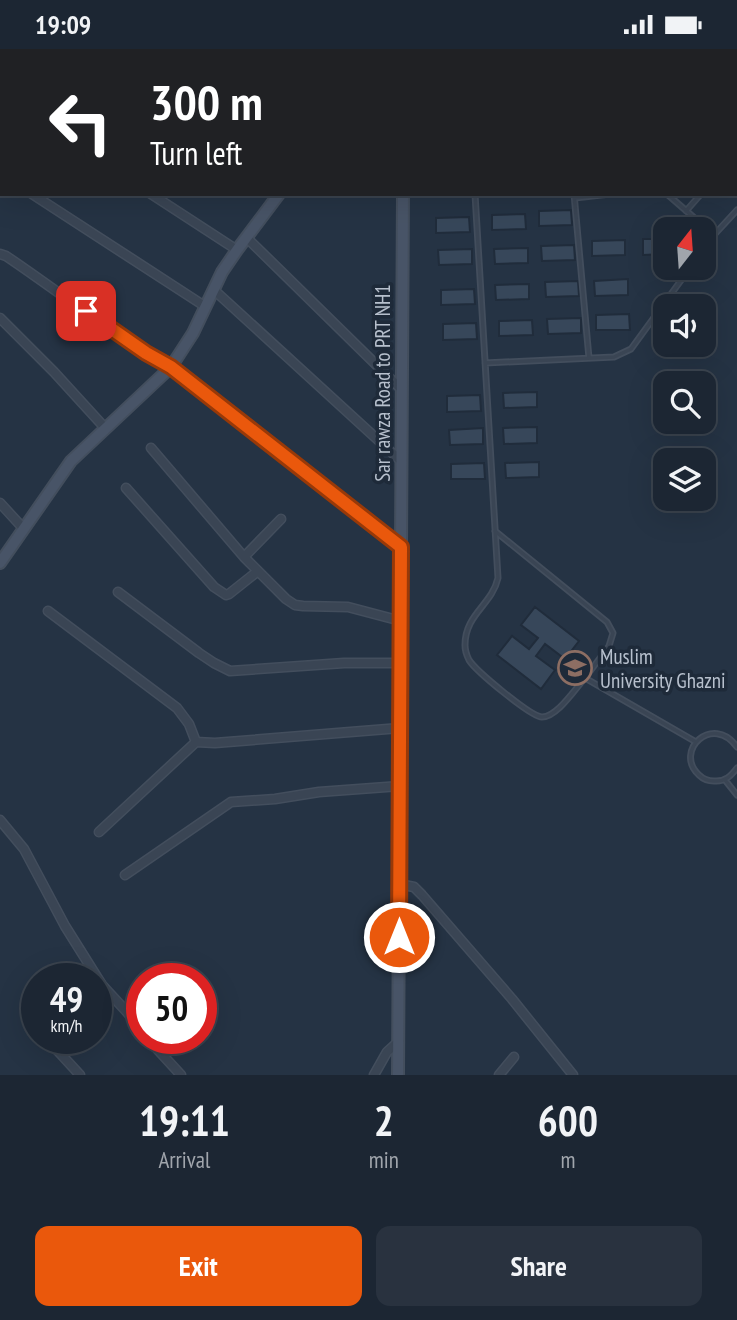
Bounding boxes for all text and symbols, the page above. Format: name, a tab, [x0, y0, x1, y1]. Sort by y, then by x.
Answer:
text: 19:09	[35, 8, 91, 41]
text: 300 m	[150, 70, 263, 134]
icon: left	[35, 77, 126, 168]
text: Turn left	[150, 132, 242, 174]
north arrow	[653, 217, 716, 280]
map controls	[653, 217, 716, 511]
pin	[56, 281, 116, 341]
street label: Sar rawza Road to PRT NH1	[369, 284, 396, 482]
icon: arrive	[67, 292, 105, 330]
button: sound	[653, 294, 716, 357]
button: search	[653, 371, 716, 434]
button: layers	[653, 448, 716, 511]
place label: Muslim University Ghazni	[600, 643, 726, 694]
school or university icon: Muslim University Ghazni	[556, 649, 594, 687]
position arrow	[362, 900, 436, 974]
speed limit sign: 50	[126, 963, 217, 1054]
text: 49	[50, 976, 83, 1022]
text: km/h	[51, 1014, 82, 1037]
text: 19:11	[139, 1093, 230, 1148]
text: 2	[374, 1093, 394, 1148]
text: 600	[538, 1093, 598, 1148]
text: Arrival	[158, 1145, 210, 1174]
text: min	[369, 1145, 399, 1174]
text: m	[560, 1145, 575, 1174]
button: Exit	[35, 1226, 362, 1306]
button: Share	[376, 1226, 702, 1306]

